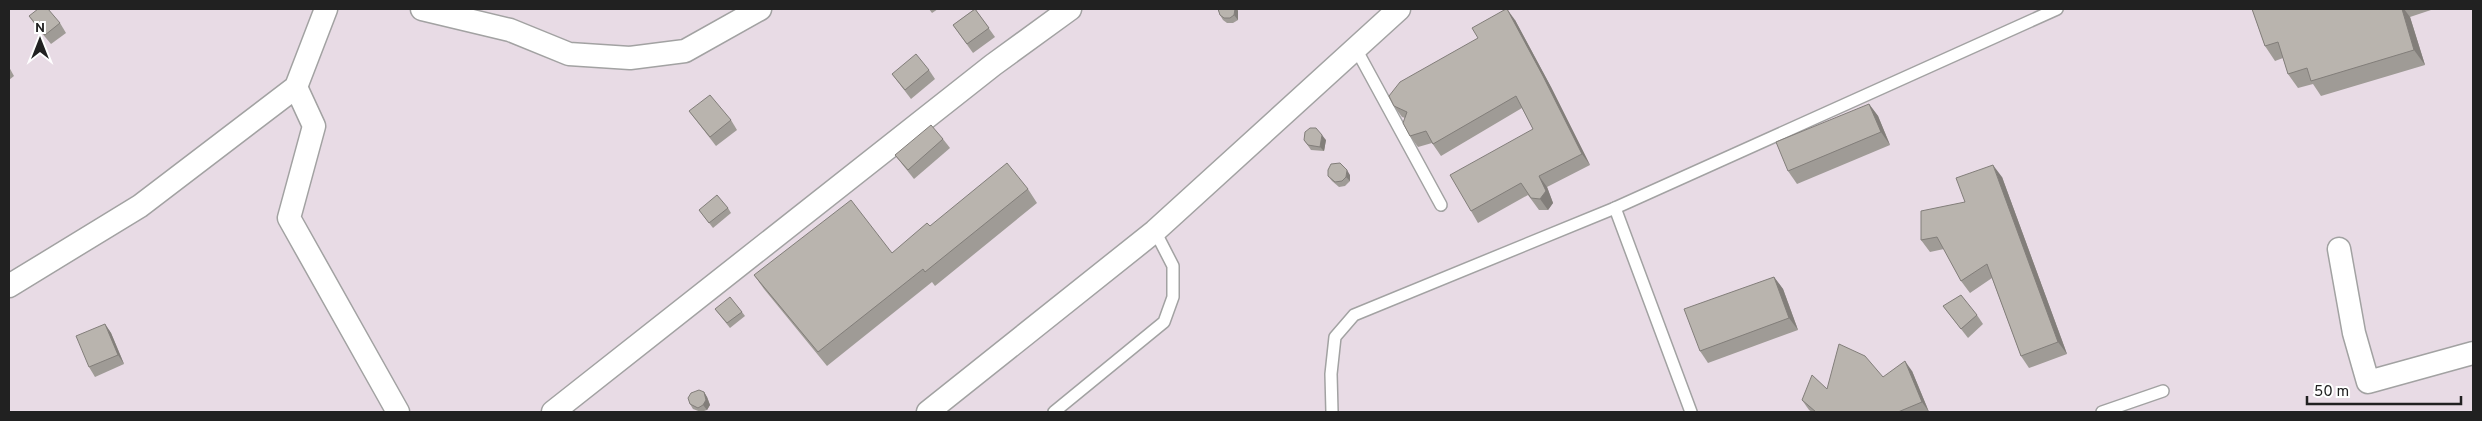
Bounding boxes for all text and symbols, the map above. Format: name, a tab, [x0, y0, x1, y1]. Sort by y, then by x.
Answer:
north arrow	[15, 15, 65, 65]
text: N	[35, 20, 45, 37]
scale bar	[2307, 374, 2461, 406]
text: 50 m	[2314, 383, 2349, 402]

